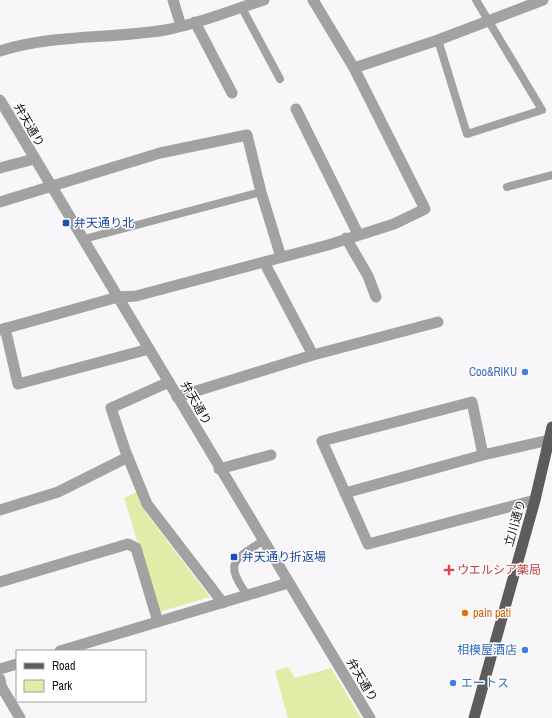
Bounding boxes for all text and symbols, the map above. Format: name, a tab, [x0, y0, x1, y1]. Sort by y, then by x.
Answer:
street label: 弁天通り	[10, 100, 48, 150]
place label: 弁天通り北	[74, 215, 134, 231]
marker: 弁天通り北	[61, 218, 71, 228]
place label: Coo&RIKU	[469, 364, 517, 380]
marker: Coo&RIKU	[520, 367, 530, 377]
street label: 弁天通り	[177, 378, 215, 428]
street label: 立川通り	[501, 498, 529, 548]
place label: 弁天通り折返場	[242, 549, 326, 565]
marker: 弁天通り折返場	[229, 552, 239, 562]
place label: ウエルシア薬局	[457, 562, 541, 578]
marker: ウエルシア薬局	[444, 565, 454, 575]
place label: pain pati	[473, 605, 511, 621]
marker: pain pati	[460, 608, 470, 618]
place label: 相模屋酒店	[457, 642, 517, 658]
marker: 相模屋酒店	[520, 645, 530, 655]
legend	[16, 650, 146, 702]
street label: 弁天通り	[343, 655, 381, 705]
text: Road	[52, 658, 76, 674]
place label: エートス	[461, 675, 509, 691]
text: Park	[52, 678, 72, 694]
marker: エートス	[448, 678, 458, 688]

